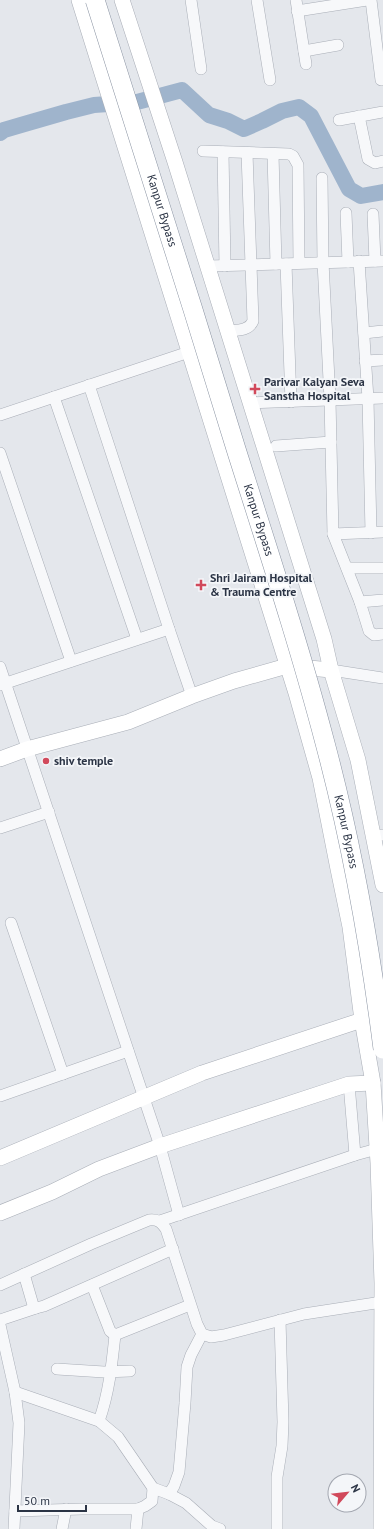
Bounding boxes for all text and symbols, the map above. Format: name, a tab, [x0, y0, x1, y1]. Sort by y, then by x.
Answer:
street label: Kanpur Bypass	[144, 172, 181, 248]
place label: Parivar Kalyan Seva Sanstha Hospital	[264, 374, 365, 403]
marker: Parivar Kalyan Seva Sanstha Hospital	[249, 383, 261, 395]
street label: Kanpur Bypass	[241, 482, 278, 558]
place label: Shri Jairam Hospital & Trauma Centre	[210, 570, 313, 599]
marker: Shri Jairam Hospital & Trauma Centre	[195, 579, 207, 591]
place label: shiv temple	[54, 753, 113, 768]
marker: shiv temple	[41, 756, 51, 766]
street label: Kanpur Bypass	[331, 793, 362, 870]
north arrow	[327, 1473, 367, 1513]
text: N	[348, 1482, 364, 1495]
scale bar	[18, 1487, 86, 1513]
text: 50 m	[24, 1493, 50, 1508]

